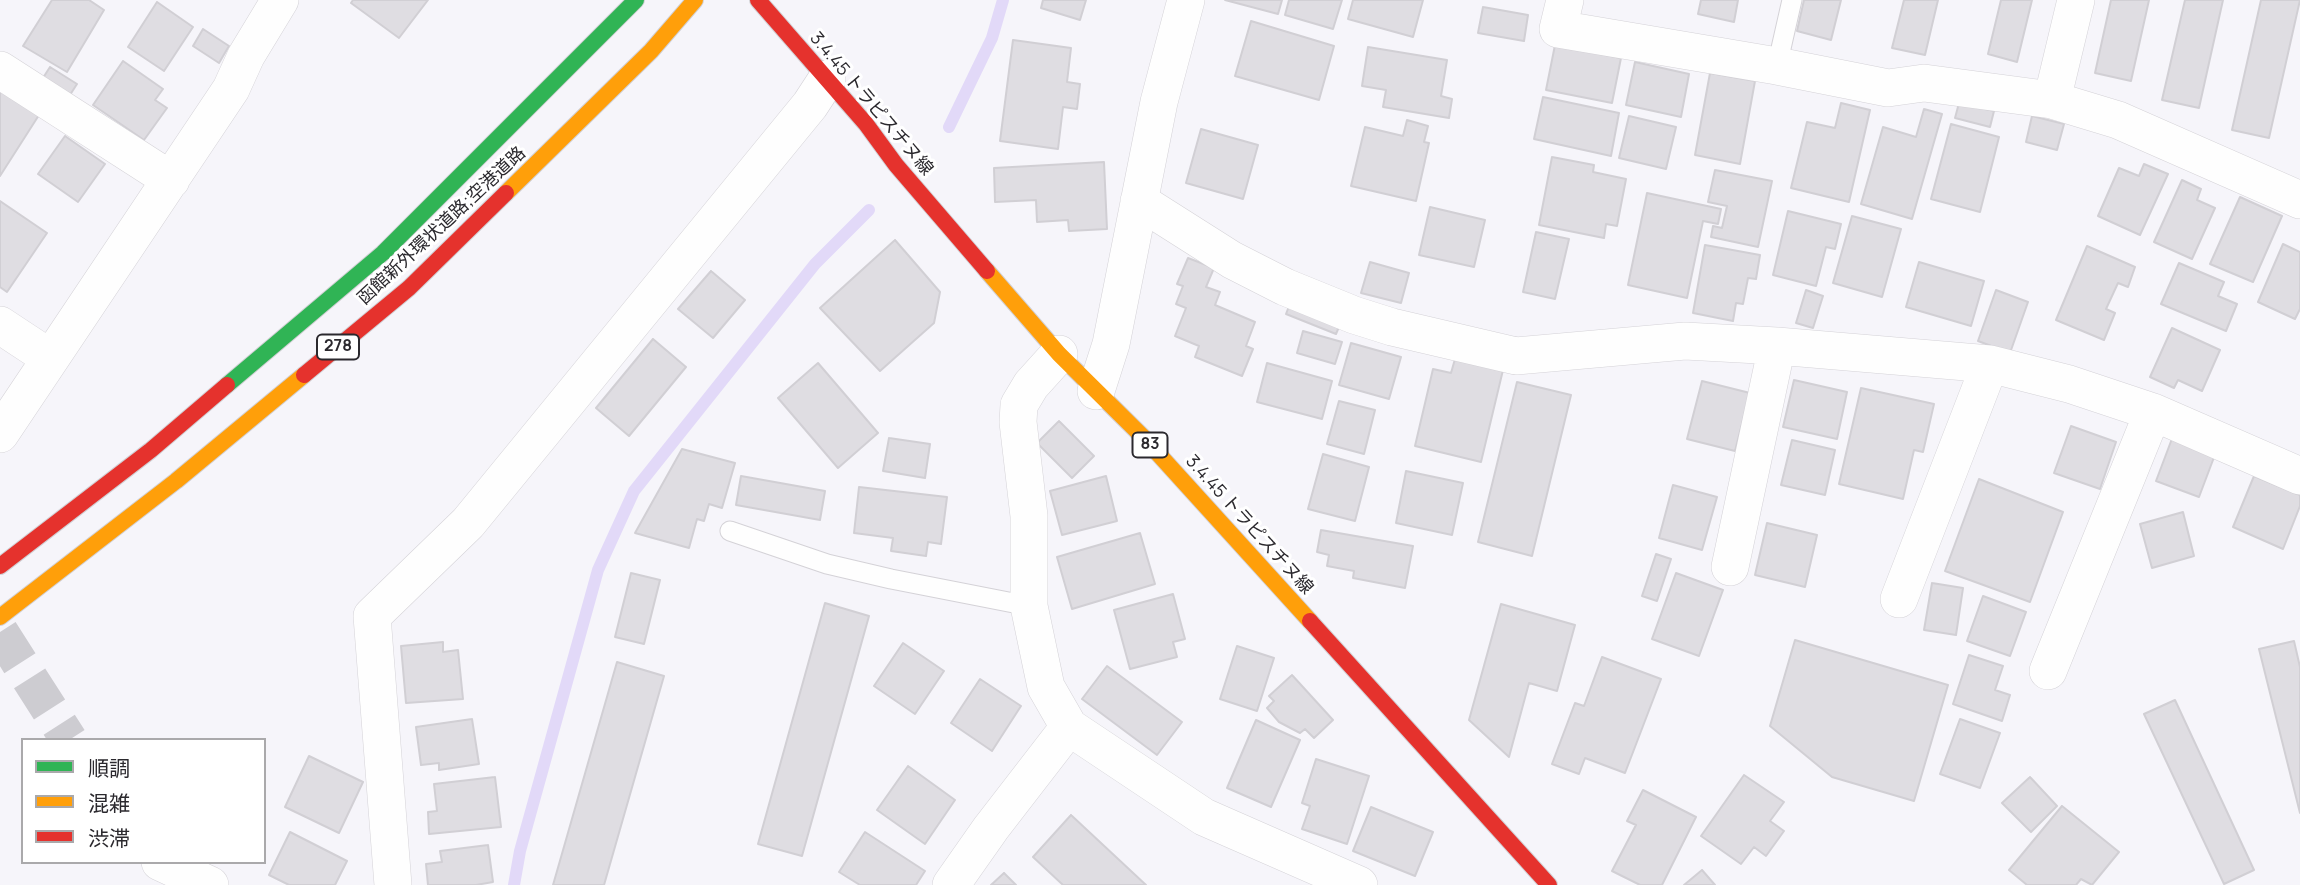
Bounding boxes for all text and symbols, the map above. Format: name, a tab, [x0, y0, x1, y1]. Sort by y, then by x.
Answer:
street label: 3.4.45 トラピスチヌ線	[805, 28, 937, 180]
street label: 函館新外環状道路;空港道路	[354, 143, 530, 309]
road number: 278	[317, 334, 359, 360]
road number: 83	[1132, 432, 1168, 458]
street label: 3.4.45 トラピスチヌ線	[1181, 451, 1317, 599]
legend	[21, 738, 266, 864]
text: 順調	[88, 754, 130, 782]
text: 混雑	[88, 789, 130, 817]
text: 渋滞	[88, 824, 130, 852]

